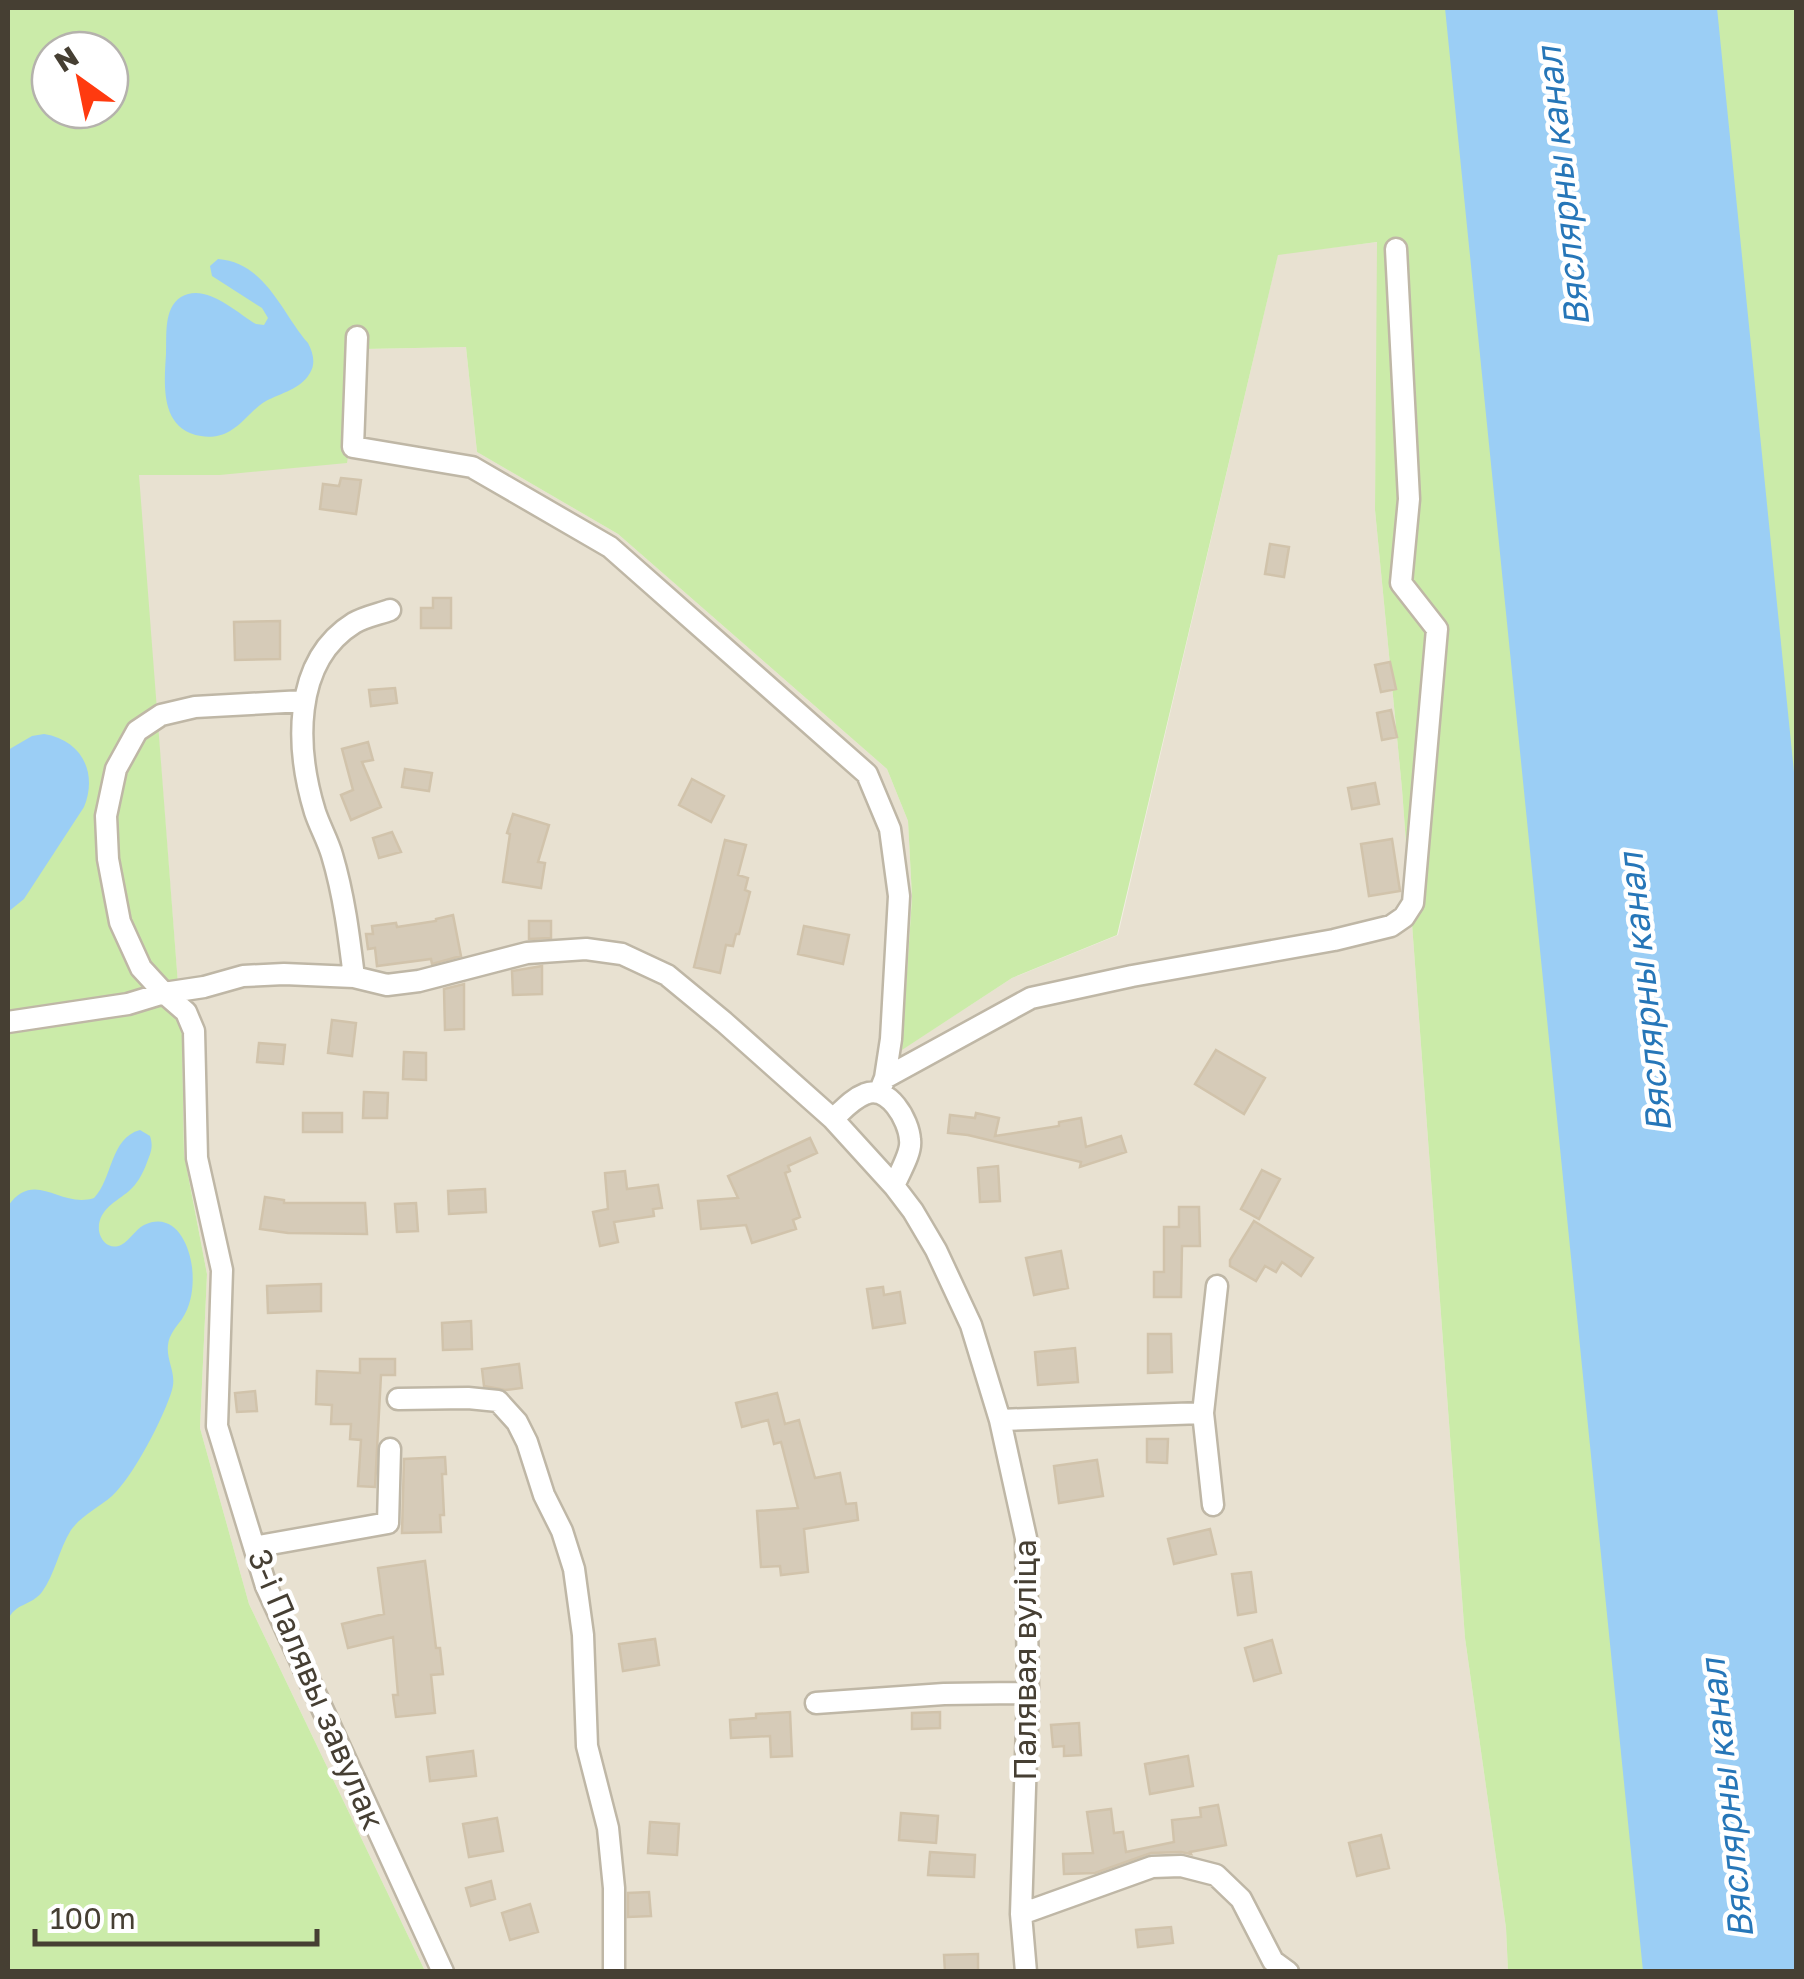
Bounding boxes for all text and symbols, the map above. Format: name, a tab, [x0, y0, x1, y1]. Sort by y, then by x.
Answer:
north arrow	[30, 30, 130, 130]
text: N	[48, 39, 84, 78]
water label: Вяслярны канал	[1526, 43, 1598, 329]
water label: Вяслярны канал	[1608, 849, 1680, 1135]
street label: Палявая вуліца	[1005, 1539, 1043, 1781]
street label: 3-і Палявы завулак	[241, 1543, 393, 1835]
water label: Вяслярны канал	[1690, 1655, 1762, 1941]
scale bar	[35, 1884, 318, 1946]
text: 100 m	[50, 1900, 136, 1936]

